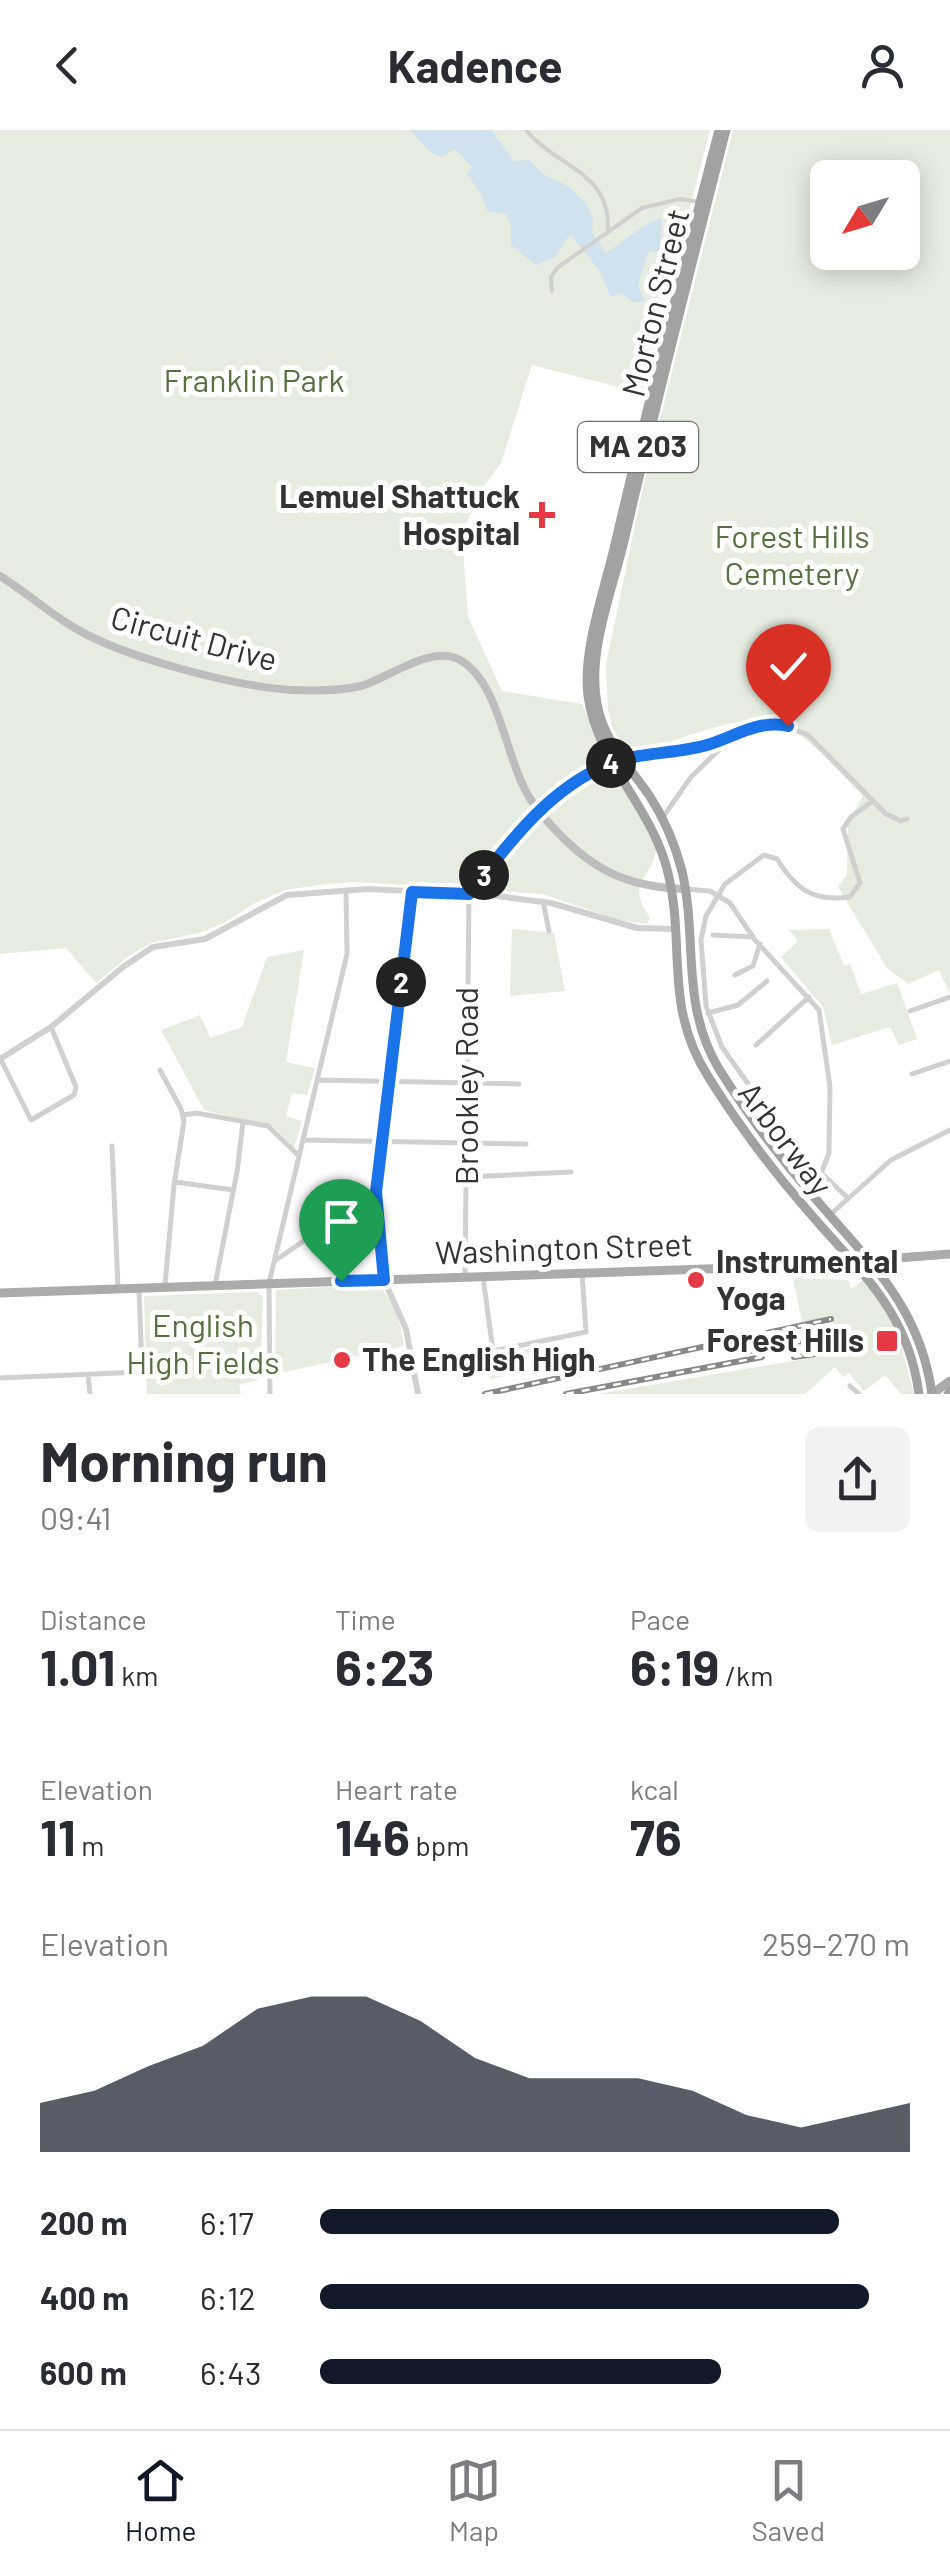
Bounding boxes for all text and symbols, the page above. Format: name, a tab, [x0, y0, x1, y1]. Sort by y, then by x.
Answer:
icon: back	[40, 38, 95, 93]
text: Kadence	[388, 38, 562, 92]
icon: person	[855, 38, 910, 93]
north arrow	[810, 160, 920, 270]
map controls	[810, 160, 920, 270]
street label: Morton Street	[612, 205, 696, 400]
park label: Franklin Park	[163, 360, 345, 398]
road number: MA 203	[578, 422, 698, 472]
place label: Lemuel Shattuck Hospital	[279, 476, 520, 551]
marker: Lemuel Shattuck Hospital	[529, 502, 555, 528]
park label: Forest Hills Cemetery	[714, 516, 870, 591]
street label: Circuit Drive	[107, 597, 282, 677]
pin	[746, 624, 831, 727]
icon: check	[761, 639, 816, 694]
pin: 4	[586, 738, 636, 788]
text: 4	[603, 746, 619, 780]
pin: 3	[459, 850, 509, 900]
text: 3	[476, 858, 492, 892]
pin: 2	[376, 957, 426, 1007]
text: 2	[393, 965, 409, 999]
street label: Brookley Road	[446, 987, 484, 1185]
street label: Arborway	[732, 1074, 842, 1202]
pin	[299, 1179, 384, 1282]
icon: arrive	[314, 1194, 369, 1249]
street label: Washington Street	[434, 1224, 693, 1270]
place label: Instrumental Yoga	[716, 1241, 898, 1316]
marker: Instrumental Yoga	[685, 1269, 707, 1291]
park label: English High Fields	[126, 1305, 280, 1380]
place label: Forest Hills	[706, 1320, 864, 1358]
marker: Forest Hills	[874, 1328, 900, 1354]
place label: The English High	[362, 1339, 595, 1377]
marker: The English High	[331, 1349, 353, 1371]
text: Morning run	[40, 1427, 328, 1493]
button: share	[805, 1427, 910, 1532]
text: 09:41	[40, 1498, 112, 1536]
text: Distance	[40, 1602, 147, 1636]
text: Time	[335, 1602, 396, 1636]
text: Pace	[630, 1602, 690, 1636]
text: 1.01	[40, 1636, 116, 1696]
text: 6:23	[335, 1636, 434, 1696]
text: 6:19	[630, 1636, 719, 1696]
text: km	[116, 1658, 158, 1692]
text: /km	[719, 1658, 773, 1692]
text: Elevation	[40, 1772, 153, 1806]
text: Heart rate	[335, 1772, 458, 1806]
text: kcal	[630, 1772, 679, 1806]
text: 11	[40, 1806, 76, 1866]
text: 146	[335, 1806, 410, 1866]
text: 76	[630, 1806, 682, 1866]
text: m	[76, 1828, 105, 1862]
text: bpm	[410, 1828, 469, 1862]
text: Elevation	[40, 1924, 169, 1962]
text: 259–270 m	[762, 1924, 910, 1962]
text: 200 m	[40, 2203, 128, 2241]
text: 6:17	[200, 2203, 254, 2241]
text: 400 m	[40, 2278, 129, 2316]
text: 6:12	[200, 2278, 256, 2316]
text: 600 m	[40, 2353, 127, 2391]
text: 6:43	[200, 2353, 261, 2391]
tab: Home	[125, 2453, 196, 2547]
tab: Map	[446, 2453, 501, 2547]
tab: Saved	[752, 2453, 825, 2547]

